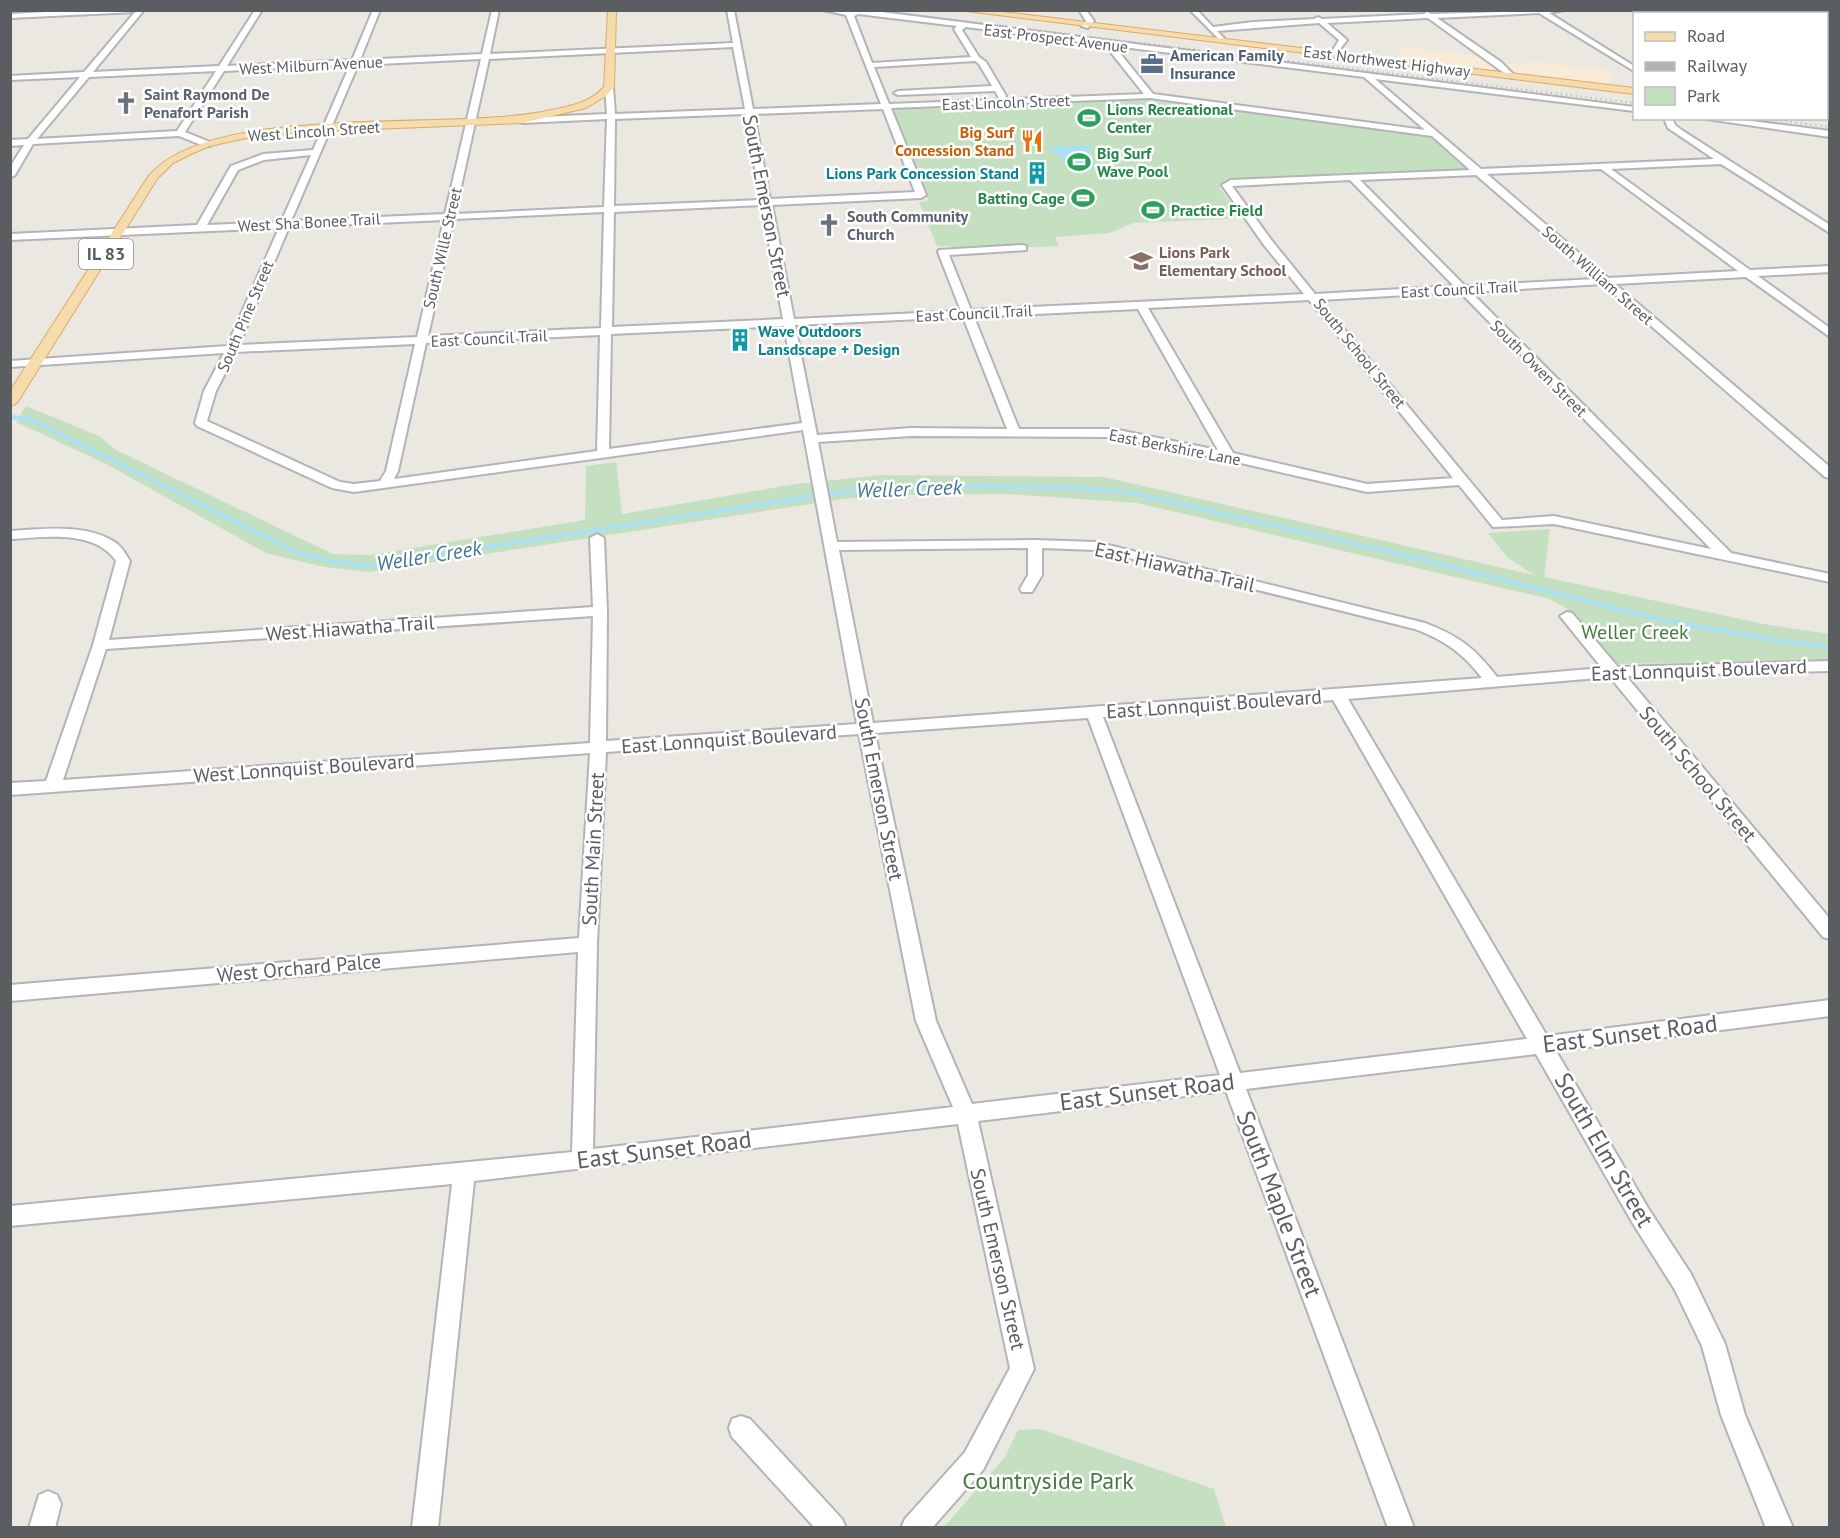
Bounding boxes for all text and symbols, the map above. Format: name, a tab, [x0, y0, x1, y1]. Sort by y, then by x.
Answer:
legend	[1633, 12, 1828, 120]
street label: East Prospect Avenue	[983, 19, 1129, 57]
text: Road	[1687, 24, 1725, 47]
street label: East Northwest Highway	[1302, 41, 1472, 81]
place label: American Family Insurance	[1170, 45, 1284, 83]
street label: West Milburn Avenue	[239, 51, 383, 79]
office icon: American Family Insurance	[1139, 51, 1165, 77]
text: Railway	[1687, 54, 1748, 77]
place label: Saint Raymond De Penafort Parish	[144, 84, 270, 122]
text: Park	[1687, 84, 1720, 107]
church icon: Saint Raymond De Penafort Parish	[113, 90, 139, 116]
street label: East Lincoln Street	[942, 90, 1071, 114]
place label: Lions Recreational Center	[1107, 99, 1233, 137]
sports icon: Lions Recreational Center	[1076, 105, 1102, 131]
street label: South Emerson Street	[737, 112, 798, 300]
street label: West Lincoln Street	[247, 116, 381, 146]
place label: Big Surf Concession Stand	[895, 122, 1015, 160]
restaurant icon: Big Surf Concession Stand	[1019, 128, 1045, 154]
place label: Big Surf Wave Pool	[1097, 143, 1168, 181]
sports icon: Big Surf Wave Pool	[1066, 149, 1092, 175]
building icon: Lions Park Concession Stand	[1024, 160, 1050, 186]
place label: Lions Park Concession Stand	[826, 163, 1019, 183]
street label: South Wille Street	[418, 185, 466, 311]
sports icon: Batting Cage	[1070, 185, 1096, 211]
place label: Batting Cage	[978, 188, 1065, 208]
sports icon: Practice Field	[1140, 197, 1166, 223]
place label: Practice Field	[1171, 200, 1263, 220]
place label: South Community Church	[847, 206, 968, 244]
street label: West Sha Bonee Trail	[237, 208, 381, 236]
church icon: South Community Church	[816, 212, 842, 238]
street label: South William Street	[1538, 221, 1658, 329]
road number: IL 83	[79, 239, 133, 269]
place label: Lions Park Elementary School	[1159, 242, 1286, 280]
school or university icon: Lions Park Elementary School	[1128, 248, 1154, 274]
street label: South Pine Street	[212, 257, 278, 375]
street label: East Council Trail	[1400, 276, 1518, 302]
street label: South School Street	[1310, 294, 1411, 412]
street label: East Council Trail	[915, 300, 1033, 326]
street label: South Owen Street	[1486, 315, 1592, 421]
place label: Wave Outdoors Lansdscape + Design	[758, 321, 900, 359]
street label: East Council Trail	[430, 325, 548, 351]
building icon: Wave Outdoors Lansdscape + Design	[727, 327, 753, 353]
street label: East Berkshire Lane	[1107, 424, 1243, 470]
water label: Weller Creek	[856, 473, 964, 504]
water label: Weller Creek	[375, 534, 485, 577]
street label: East Hiawatha Trail	[1092, 536, 1258, 598]
street label: West Hiawatha Trail	[265, 609, 435, 647]
park label: Weller Creek	[1581, 619, 1689, 645]
street label: East Lonnquist Boulevard	[1590, 653, 1808, 687]
street label: East Lonnquist Boulevard	[1105, 683, 1323, 725]
street label: South Emerson Street	[849, 695, 910, 883]
street label: South School Street	[1634, 701, 1763, 847]
street label: East Lonnquist Boulevard	[620, 718, 838, 760]
street label: West Lonnquist Boulevard	[193, 747, 415, 789]
street label: South Main Street	[576, 771, 610, 926]
street label: West Orchard Palce	[216, 948, 382, 988]
street label: East Sunset Road	[1541, 1007, 1719, 1060]
street label: East Sunset Road	[1058, 1065, 1236, 1118]
street label: South Elm Street	[1548, 1067, 1661, 1233]
street label: South Maple Street	[1230, 1106, 1329, 1301]
street label: East Sunset Road	[575, 1123, 753, 1176]
street label: South Emerson Street	[964, 1166, 1032, 1353]
park label: Countryside Park	[962, 1465, 1134, 1496]

